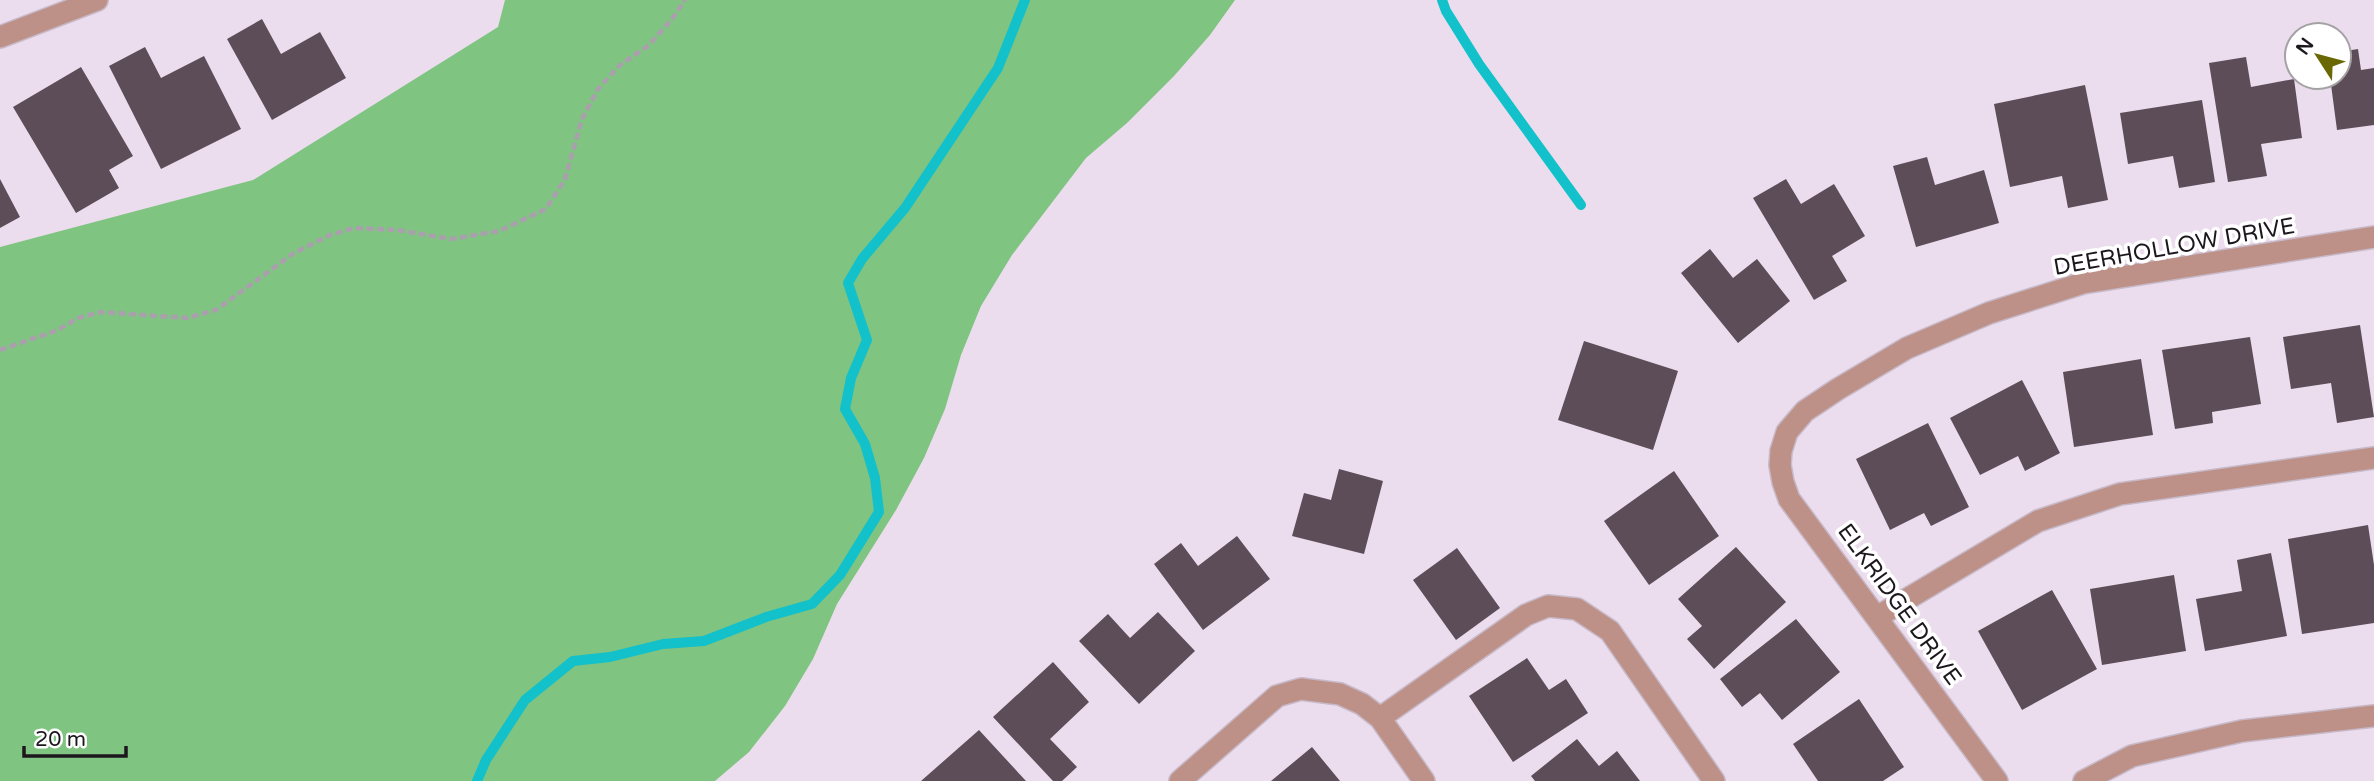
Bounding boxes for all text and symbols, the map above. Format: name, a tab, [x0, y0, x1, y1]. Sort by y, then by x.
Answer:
north arrow	[2283, 21, 2353, 91]
text: N	[2292, 34, 2318, 59]
street label: DEERHOLLOW DRIVE	[2051, 212, 2297, 282]
street label: ELKRIDGE DRIVE	[1831, 519, 1967, 691]
scale bar	[24, 714, 126, 758]
text: 20 m	[35, 727, 86, 752]

